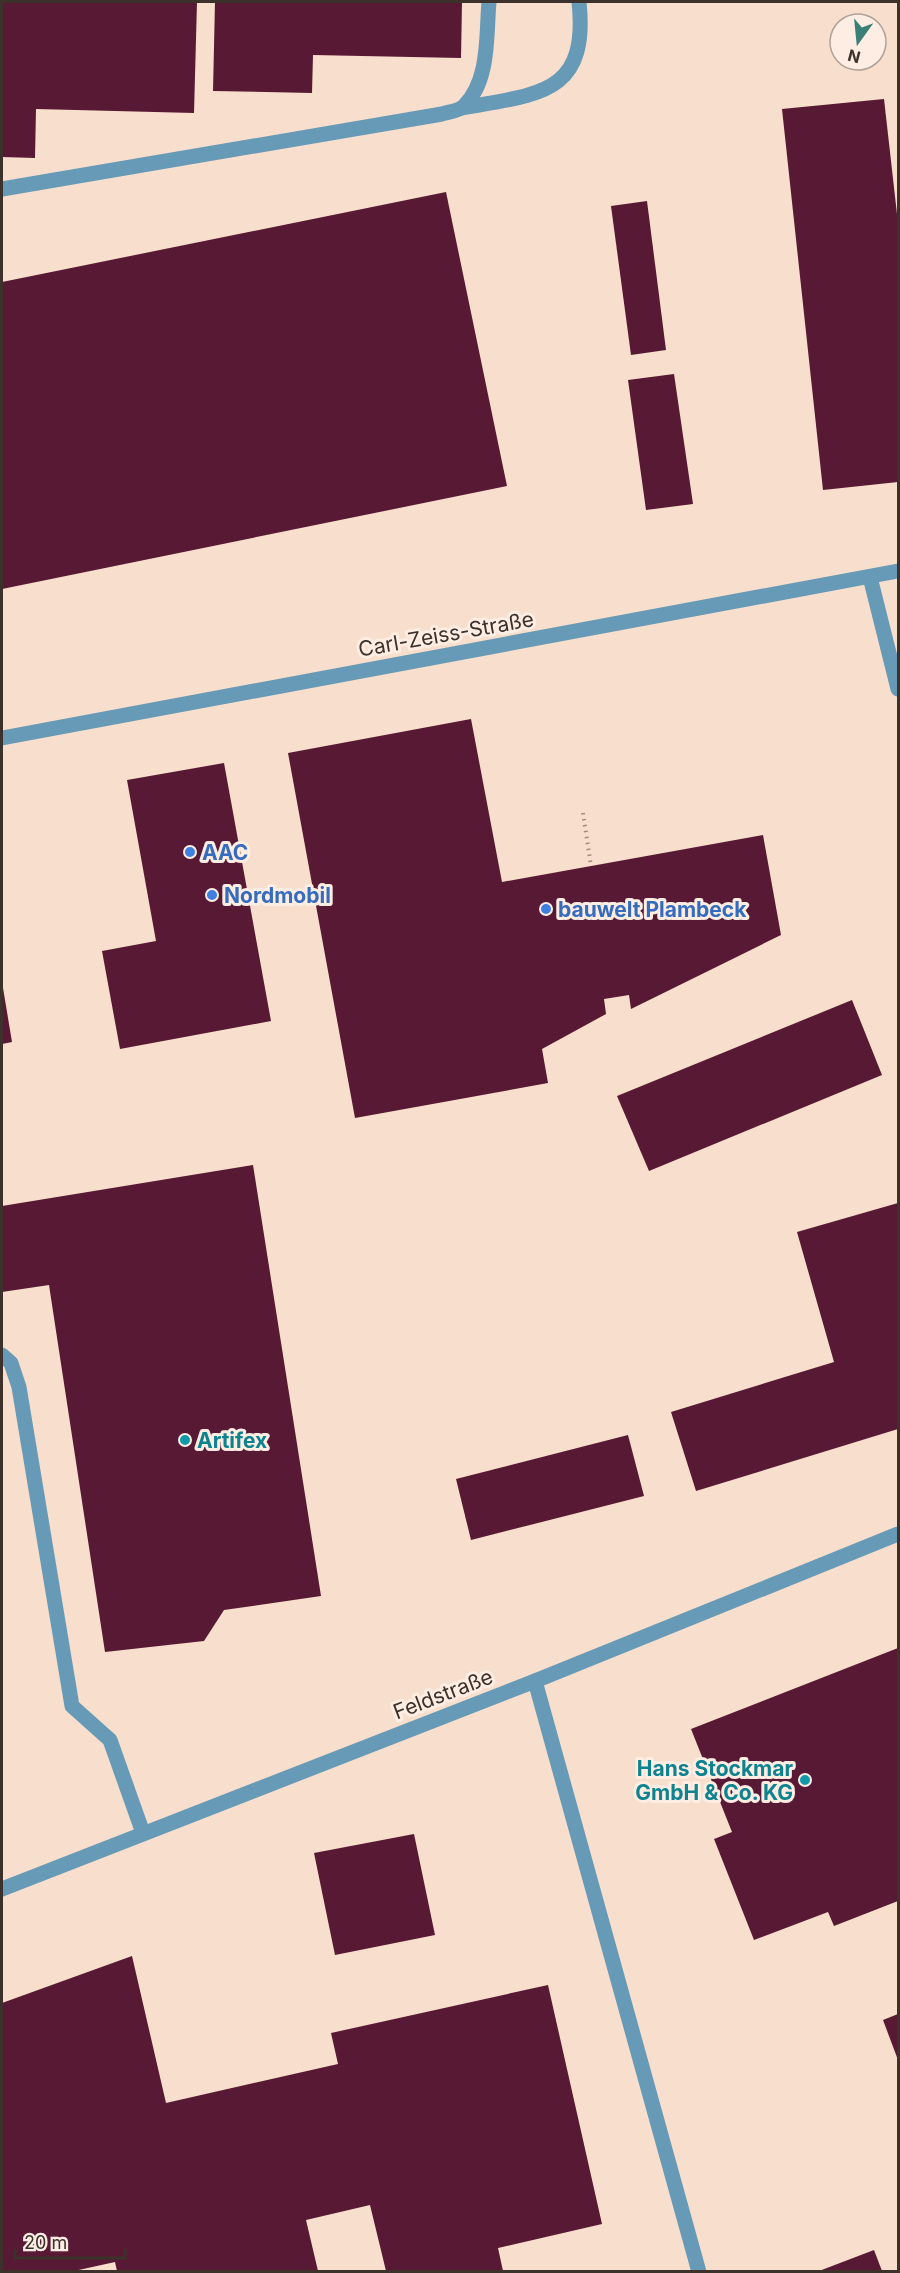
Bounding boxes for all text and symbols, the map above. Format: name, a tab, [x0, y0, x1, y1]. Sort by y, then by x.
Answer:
north arrow	[828, 12, 888, 72]
text: N	[846, 45, 863, 68]
street label: Carl-Zeiss-Straße	[356, 606, 536, 662]
place label: AAC	[202, 840, 248, 865]
marker: AAC	[183, 845, 197, 859]
place label: Nordmobil	[224, 883, 331, 908]
marker: Nordmobil	[205, 888, 219, 902]
place label: bauwelt Plambeck	[558, 897, 747, 922]
marker: bauwelt Plambeck	[539, 902, 553, 916]
place label: Artifex	[197, 1428, 267, 1453]
marker: Artifex	[178, 1433, 192, 1447]
street label: Feldstraße	[390, 1664, 496, 1724]
place label: Hans Stockmar GmbH & Co. KG	[635, 1756, 793, 1805]
marker: Hans Stockmar GmbH & Co. KG	[798, 1773, 812, 1787]
scale bar	[15, 2222, 124, 2260]
text: 20 m	[24, 2232, 67, 2253]

